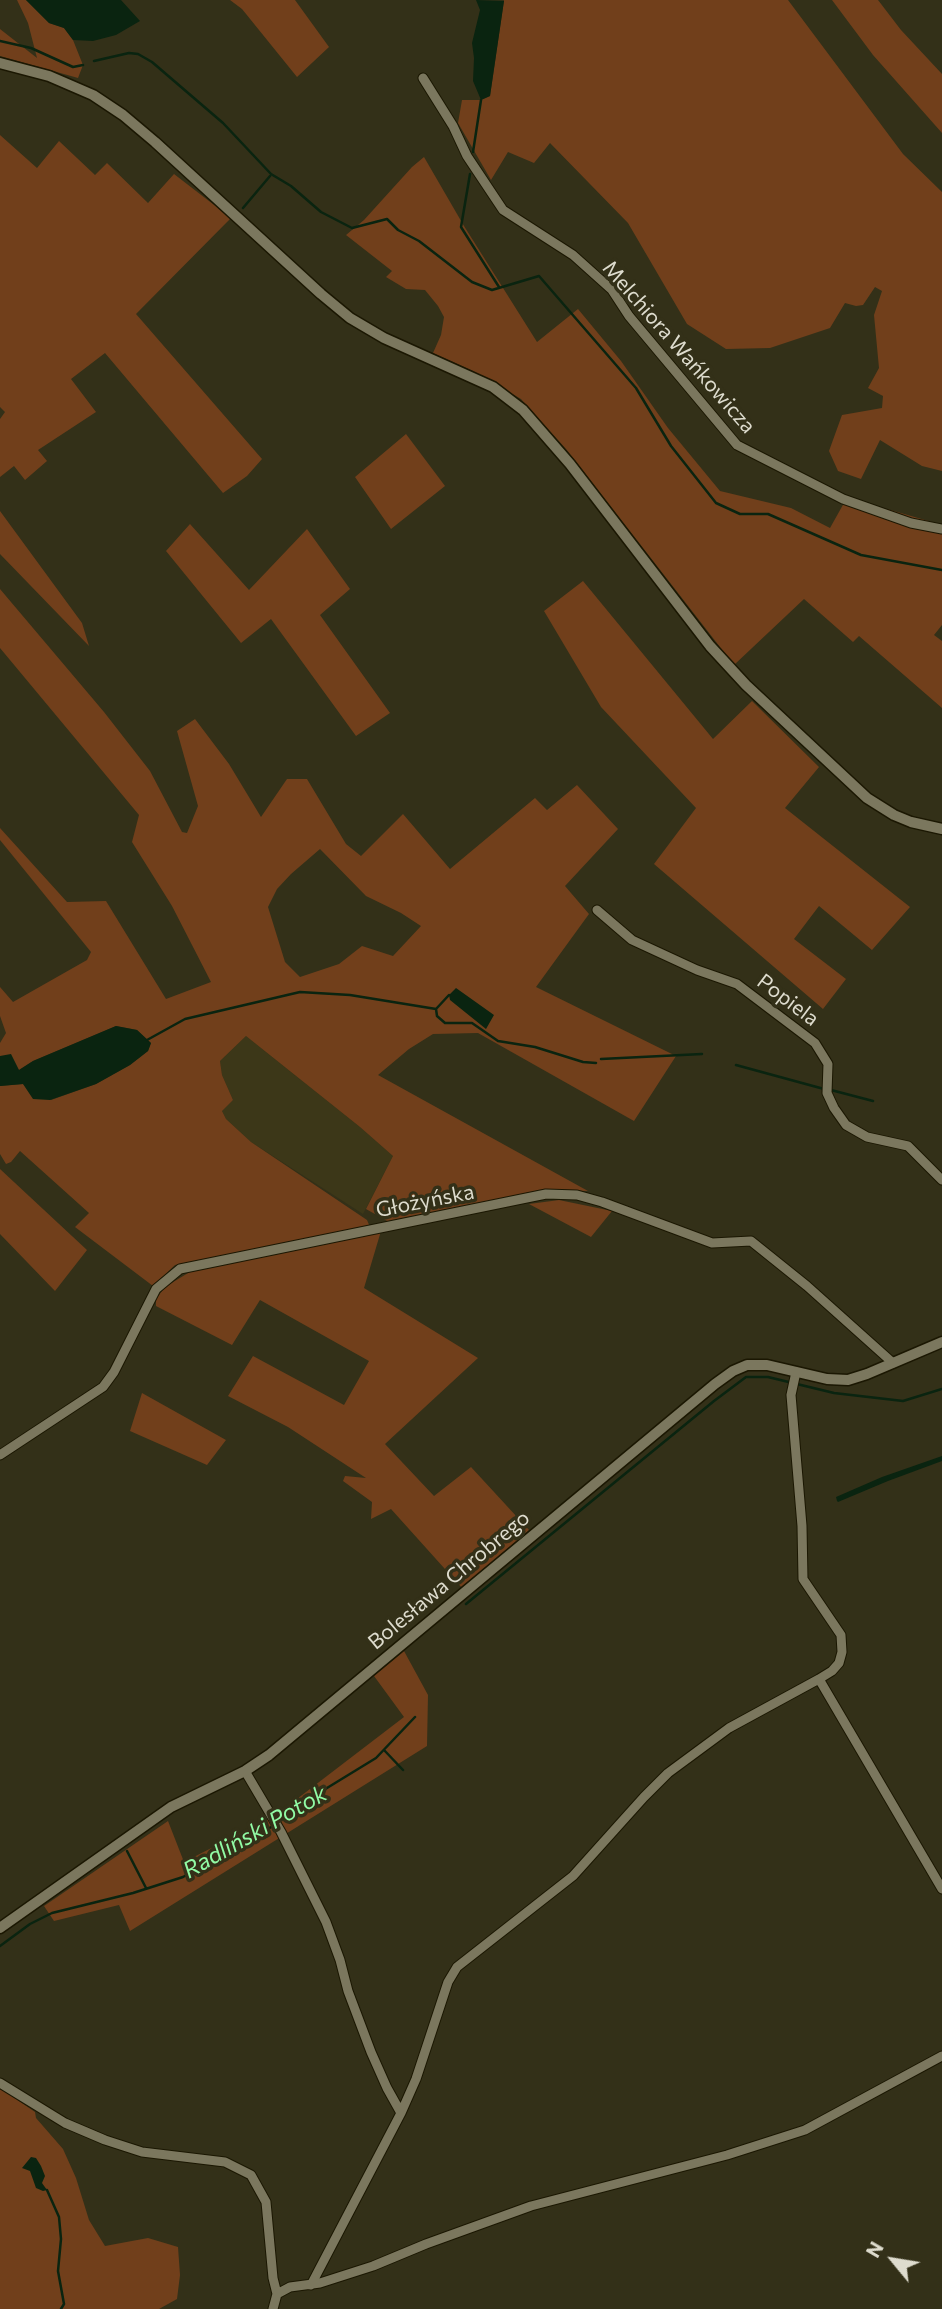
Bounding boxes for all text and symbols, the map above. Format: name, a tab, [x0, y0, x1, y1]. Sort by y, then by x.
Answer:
street label: Melchiora Wańkowicza	[597, 256, 761, 438]
street label: Popiela	[752, 969, 824, 1031]
street label: Głożyńska	[374, 1179, 476, 1223]
street label: Bolesława Chrobrego	[363, 1505, 535, 1655]
water label: Radliński Potok	[178, 1780, 332, 1884]
north arrow	[858, 2225, 928, 2295]
text: N	[861, 2237, 888, 2261]

